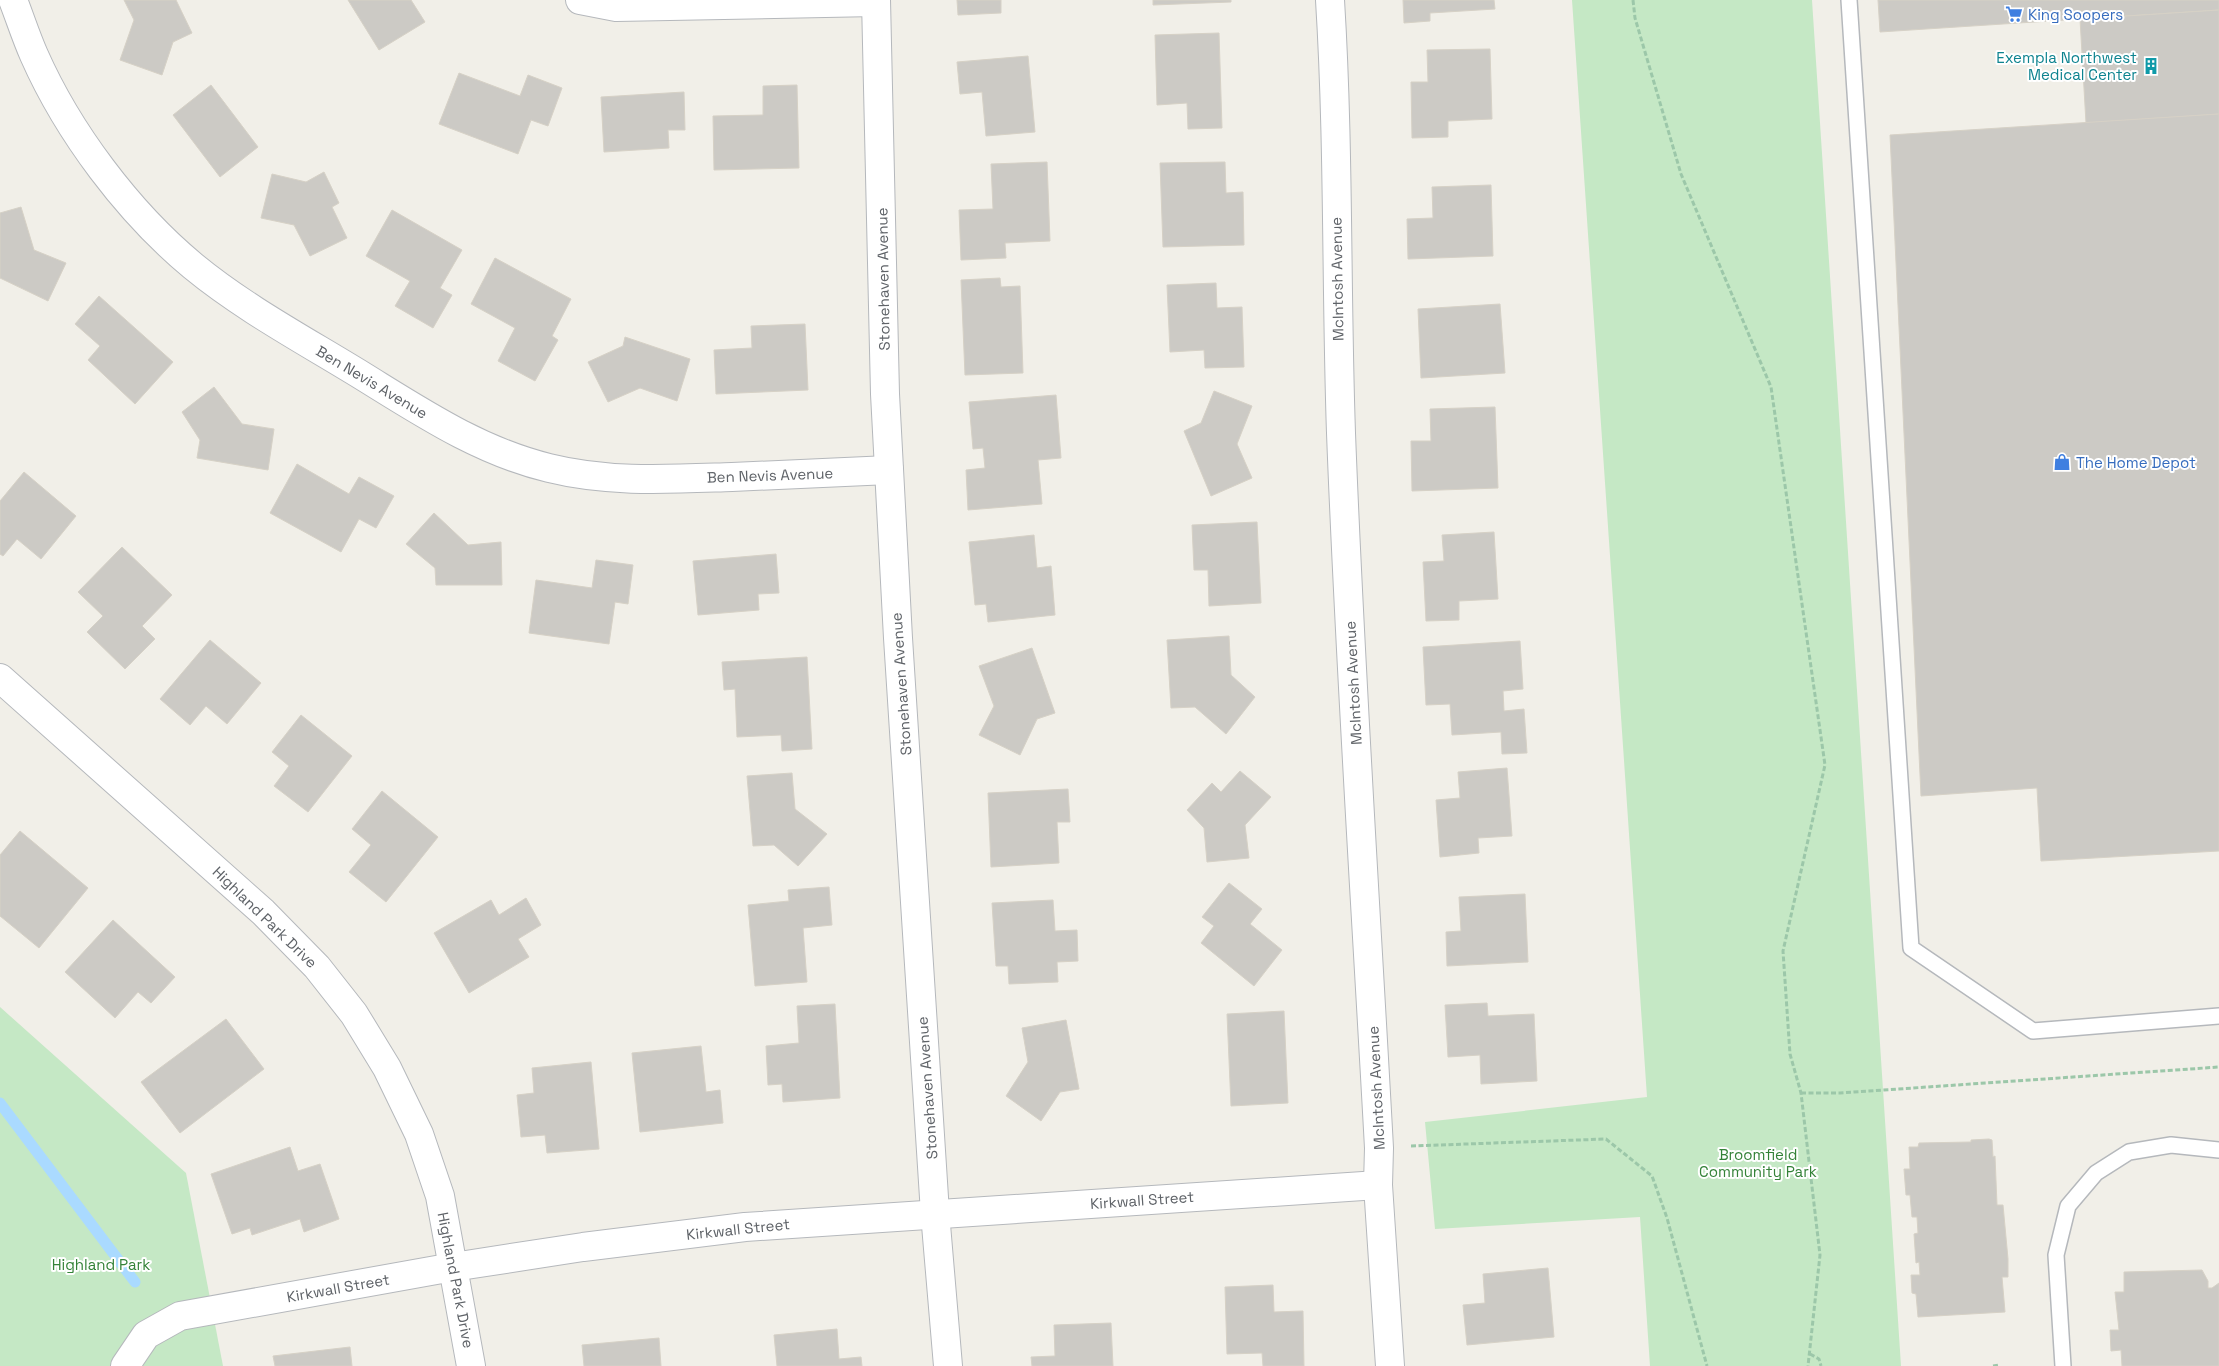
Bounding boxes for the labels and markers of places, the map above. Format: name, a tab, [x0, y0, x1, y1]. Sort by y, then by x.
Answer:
supermarket icon: King Soopers	[2004, 4, 2024, 24]
place label: King Soopers	[2028, 5, 2123, 24]
place label: Exempla Northwest Medical Center	[1996, 48, 2137, 84]
building icon: Exempla Northwest Medical Center	[2141, 56, 2161, 76]
shop icon: The Home Depot	[2052, 452, 2072, 472]
place label: The Home Depot	[2076, 453, 2196, 472]

